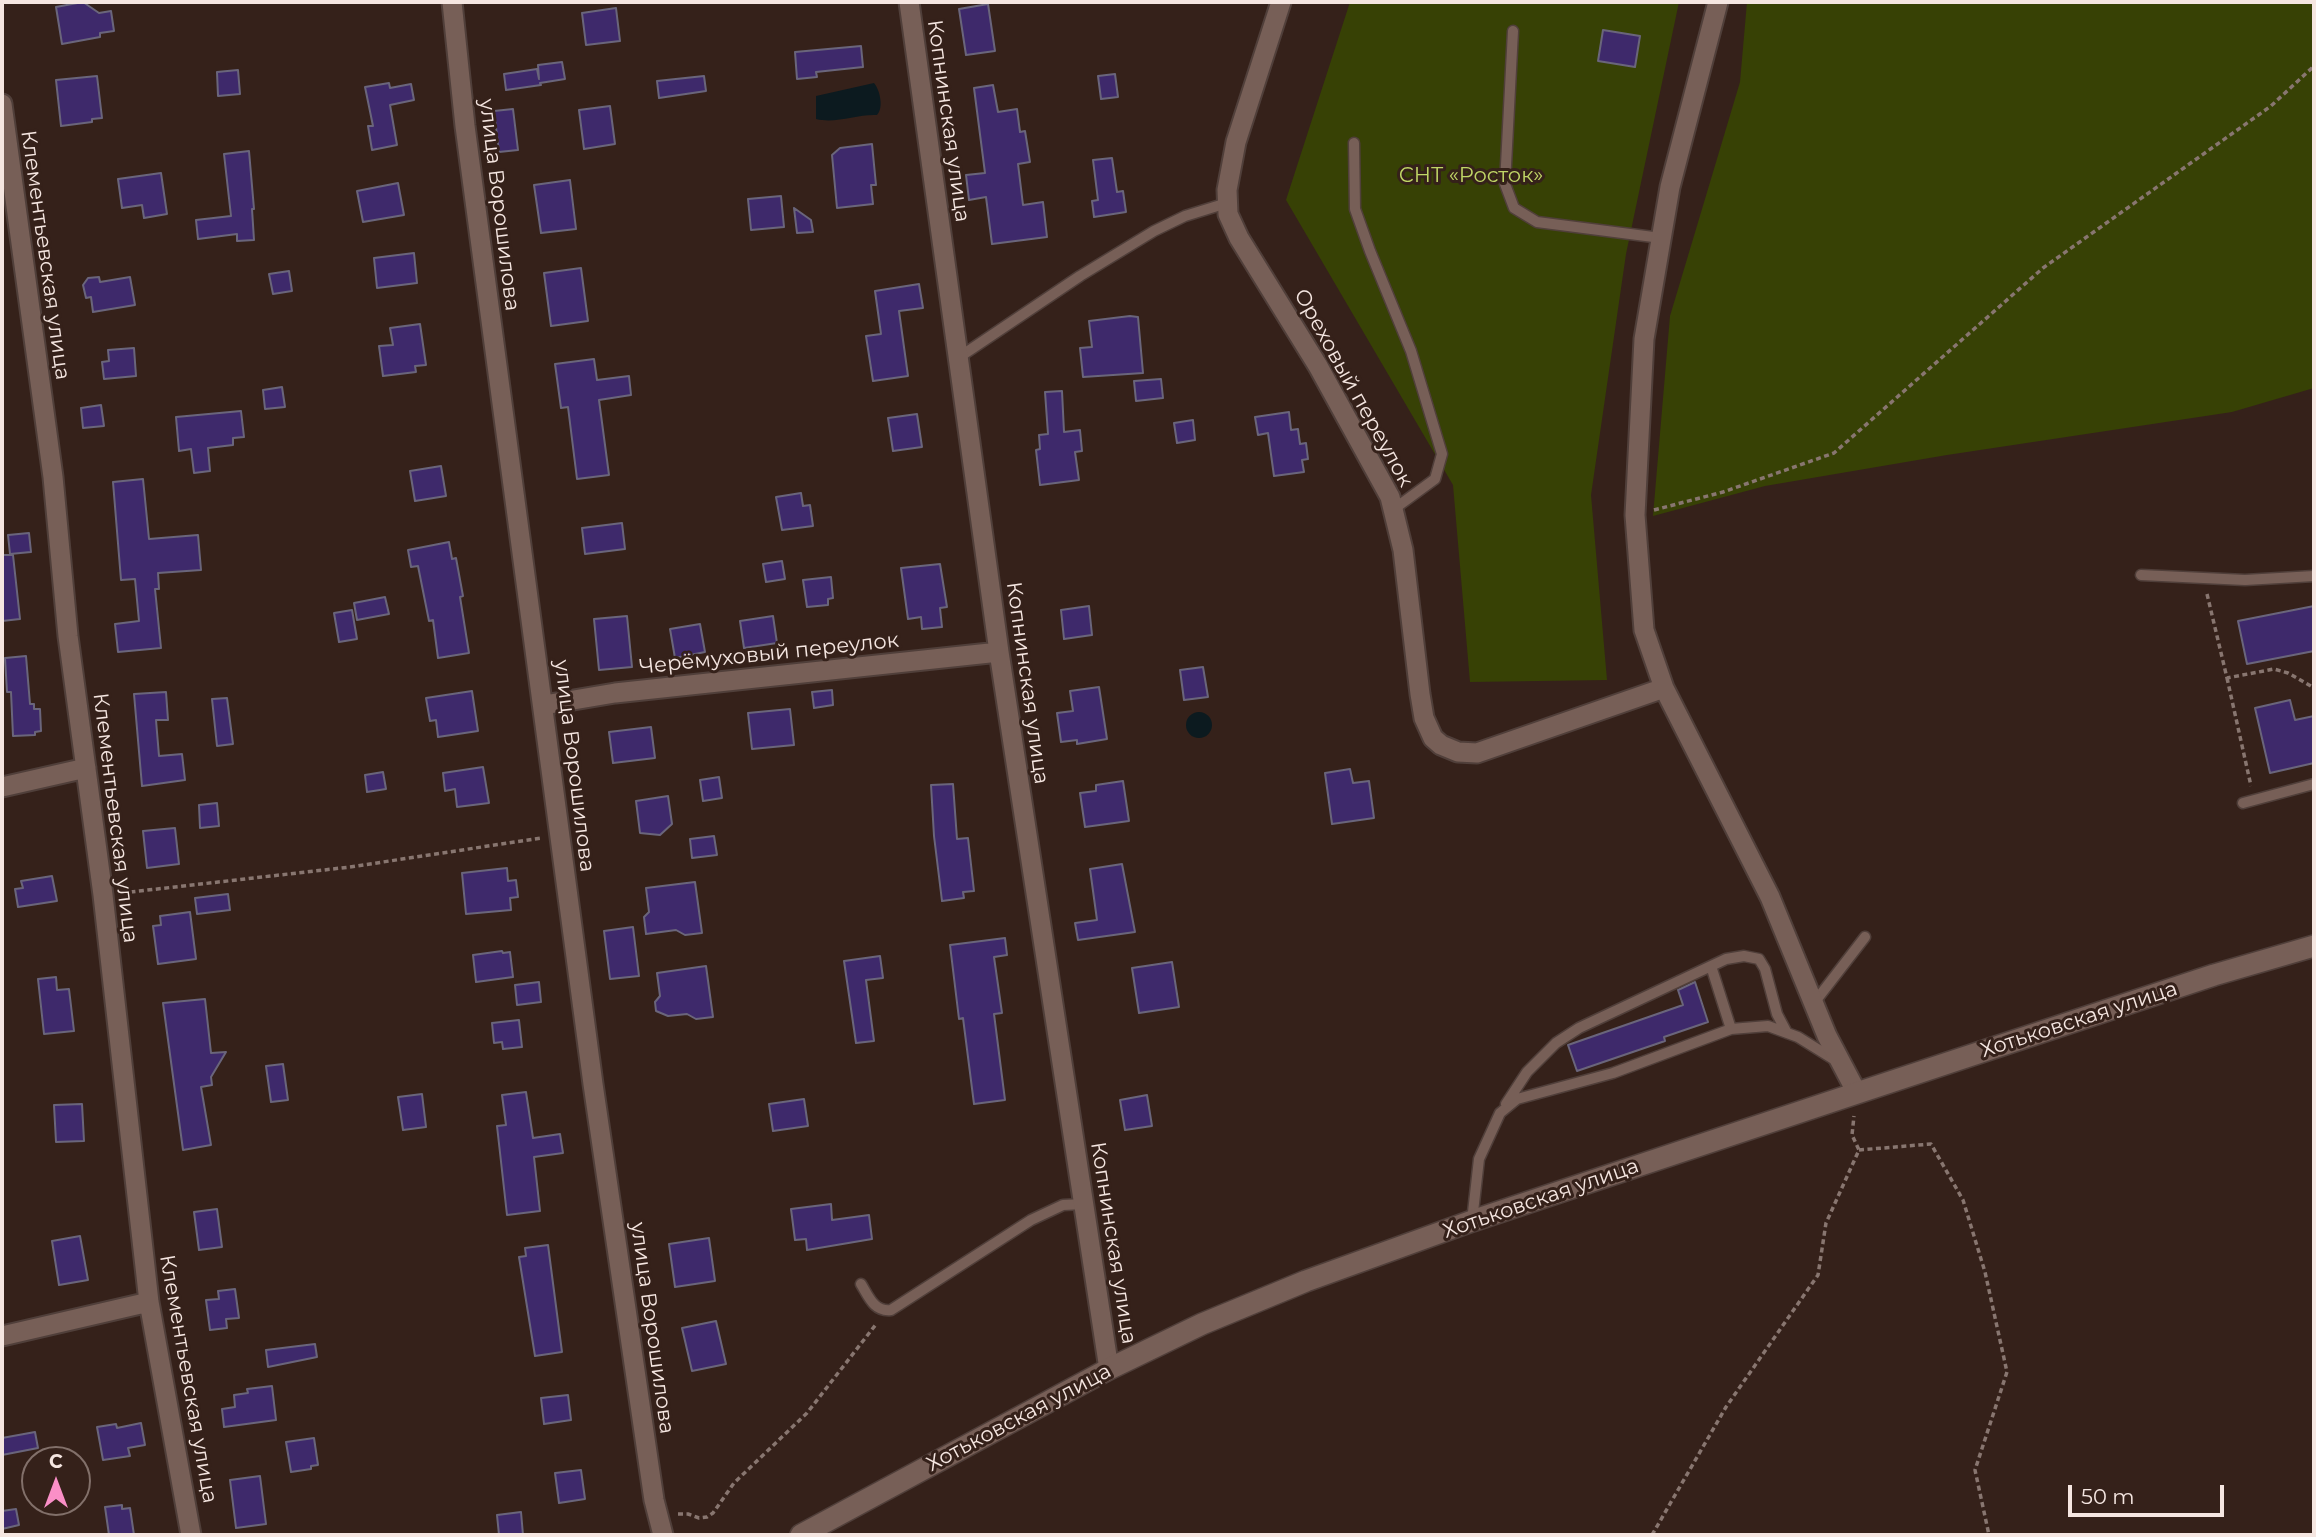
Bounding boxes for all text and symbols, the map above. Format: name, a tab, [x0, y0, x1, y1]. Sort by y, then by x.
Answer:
street label: Копнинская улица	[921, 18, 975, 224]
street label: улица Ворошилова	[473, 98, 525, 312]
street label: Клементьевская улица	[15, 129, 75, 381]
park label: СНТ «Росток»	[1399, 163, 1543, 189]
street label: Ореховый переулок	[1288, 285, 1418, 491]
street label: Копнинская улица	[1000, 580, 1054, 786]
street label: Черёмуховый переулок	[638, 628, 900, 680]
street label: улица Ворошилова	[548, 659, 600, 873]
street label: Клементьевская улица	[87, 692, 143, 944]
street label: Хотьковская улица	[1977, 976, 2181, 1064]
street label: Копнинская улица	[1085, 1140, 1141, 1346]
street label: Хотьковская улица	[1440, 1154, 1642, 1244]
street label: улица Ворошилова	[625, 1221, 679, 1435]
street label: Клементьевская улица	[154, 1253, 222, 1505]
street label: Хотьковская улица	[922, 1359, 1116, 1477]
north arrow	[21, 1446, 91, 1516]
text: С	[49, 1450, 63, 1473]
scale bar	[2071, 1470, 2227, 1514]
text: 50 m	[2081, 1484, 2135, 1509]

